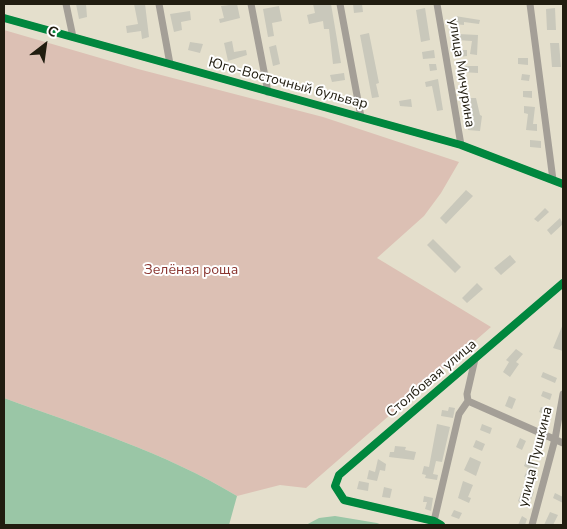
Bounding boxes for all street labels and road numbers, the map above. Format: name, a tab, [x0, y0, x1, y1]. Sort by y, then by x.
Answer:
street label: улица Мичурина	[444, 17, 478, 129]
street label: Юго-Восточный бульвар	[207, 55, 369, 113]
street label: Столбовая улица	[383, 336, 481, 422]
street label: улица Пушкина	[515, 405, 557, 509]

